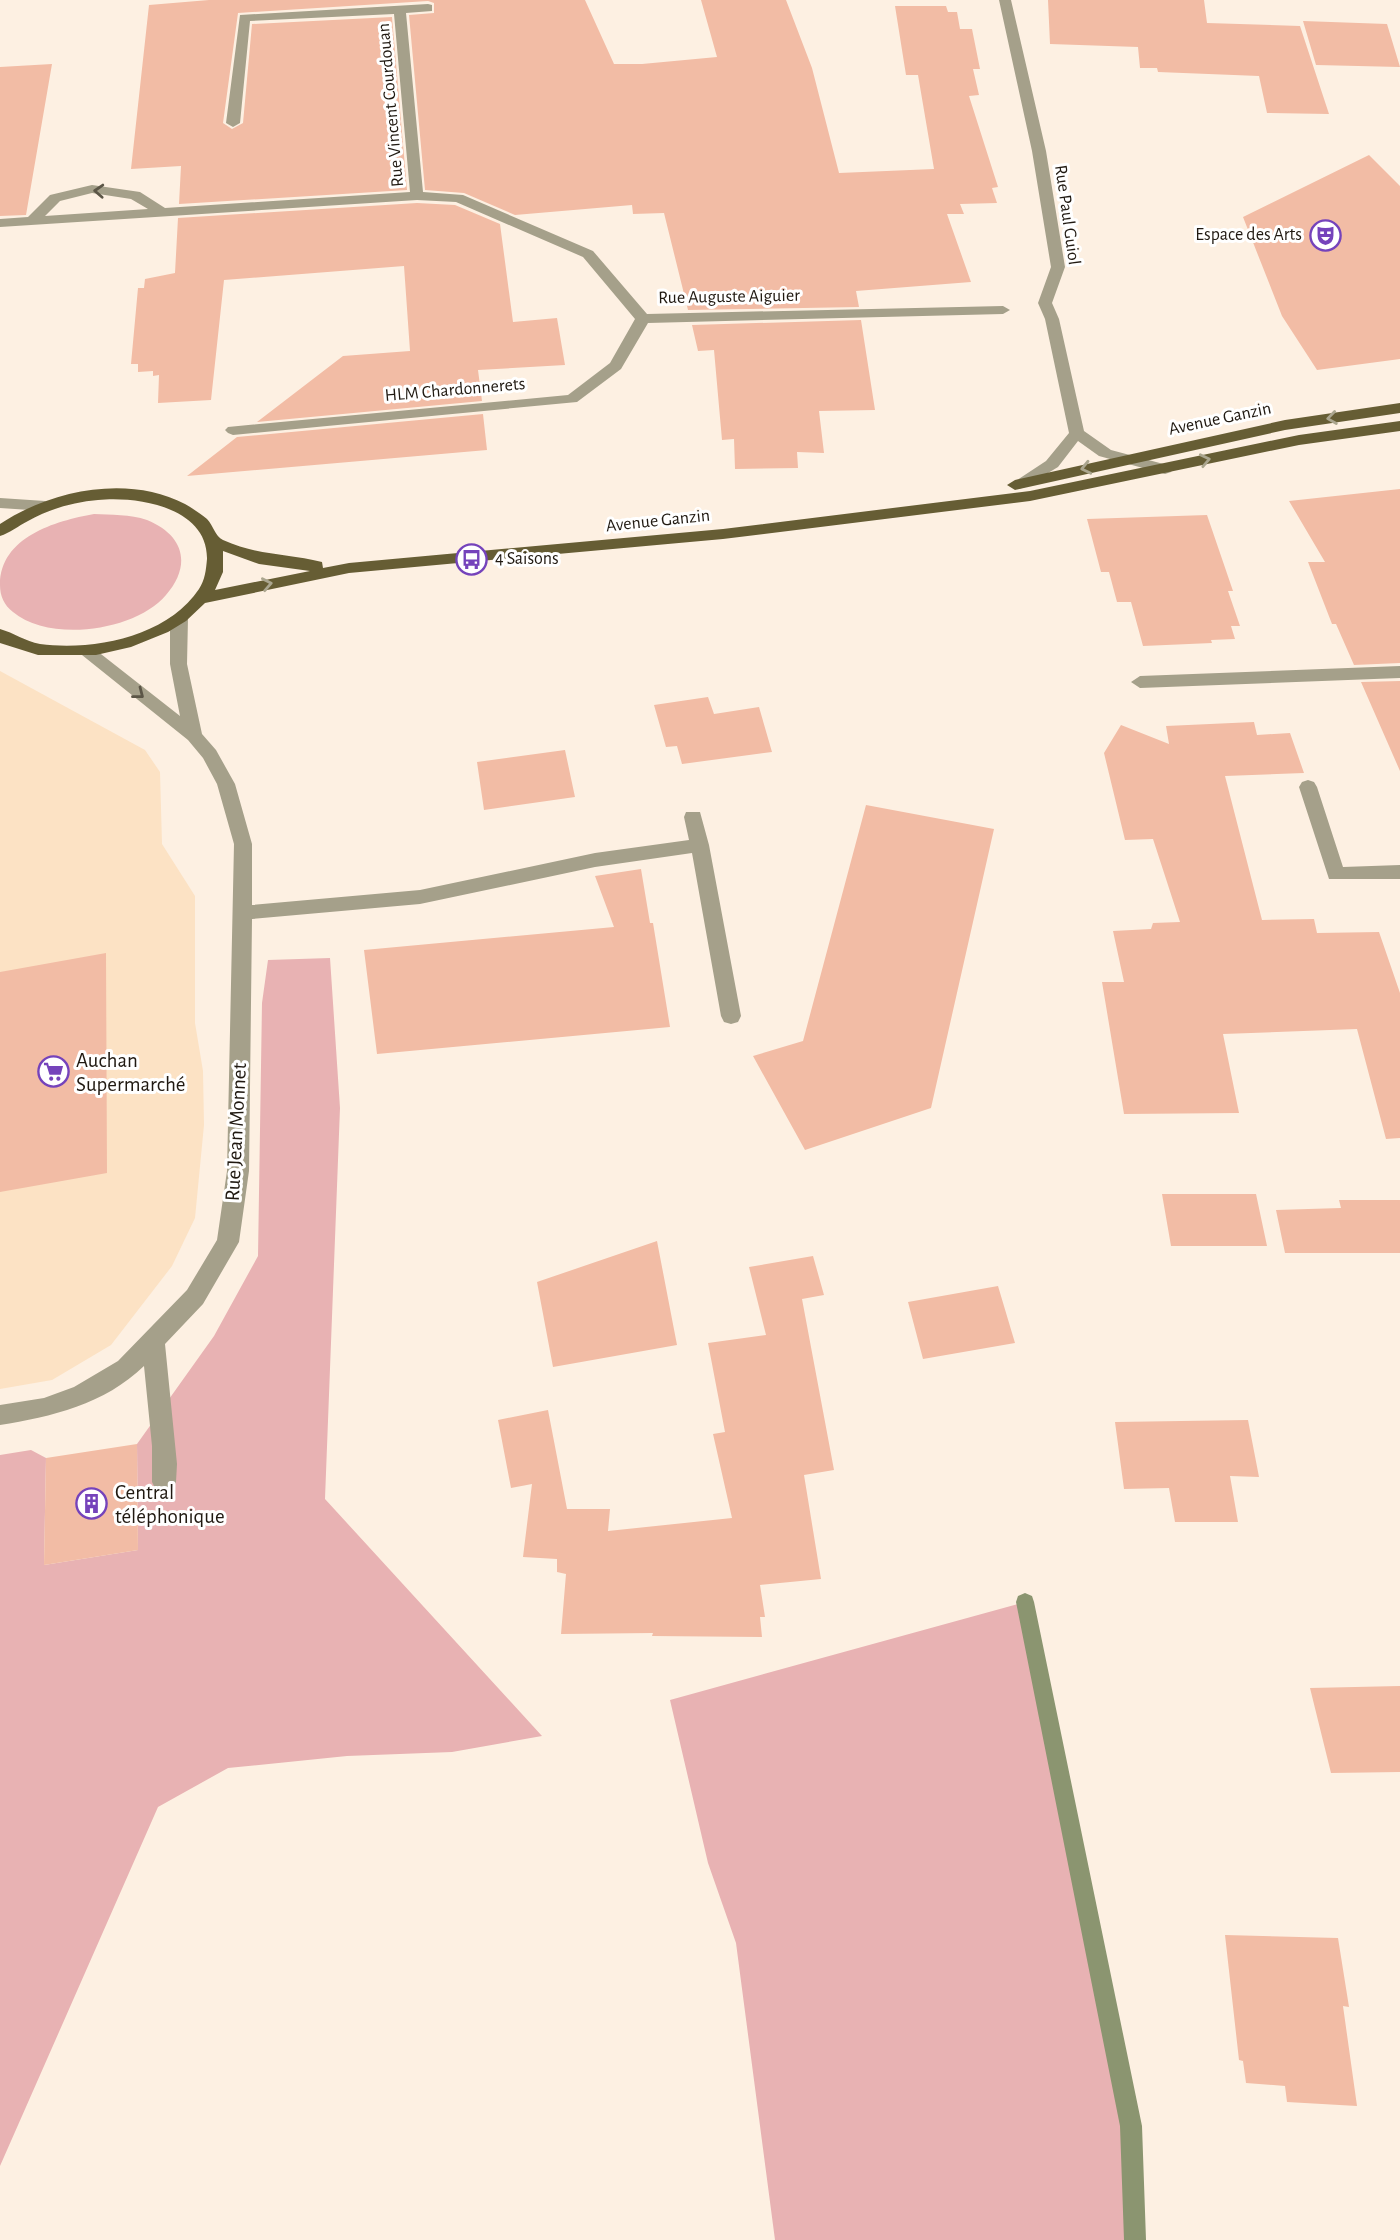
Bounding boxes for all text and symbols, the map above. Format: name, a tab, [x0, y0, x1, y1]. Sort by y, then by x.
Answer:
street label: Rue Vincent Courdouan	[375, 22, 407, 188]
street label: Rue Paul Guiol	[1051, 164, 1083, 266]
one-way arrow	[93, 184, 104, 199]
theatre icon: Espace des Arts	[1308, 218, 1342, 252]
place label: Espace des Arts	[1195, 226, 1302, 244]
street label: Rue Auguste Aiguier	[658, 287, 800, 307]
street label: HLM Chardonnerets	[384, 375, 526, 405]
street label: Avenue Ganzin	[1167, 399, 1273, 439]
one-way arrow	[1327, 410, 1338, 425]
one-way arrow	[1199, 454, 1211, 469]
one-way arrow	[1080, 460, 1092, 474]
street label: Avenue Ganzin	[605, 507, 711, 535]
bus stop icon: 4 Saisons	[455, 542, 489, 576]
place label: 4 Saisons	[495, 550, 559, 568]
one-way arrow	[261, 577, 273, 592]
one-way arrow	[131, 685, 144, 698]
place label: Auchan Supermarché	[76, 1050, 186, 1095]
supermarket icon: Auchan Supermarché	[36, 1055, 70, 1089]
street label: Rue Jean Monnet	[222, 1062, 250, 1202]
place label: Central téléphonique	[115, 1482, 225, 1527]
building icon: Central téléphonique	[75, 1487, 109, 1521]

